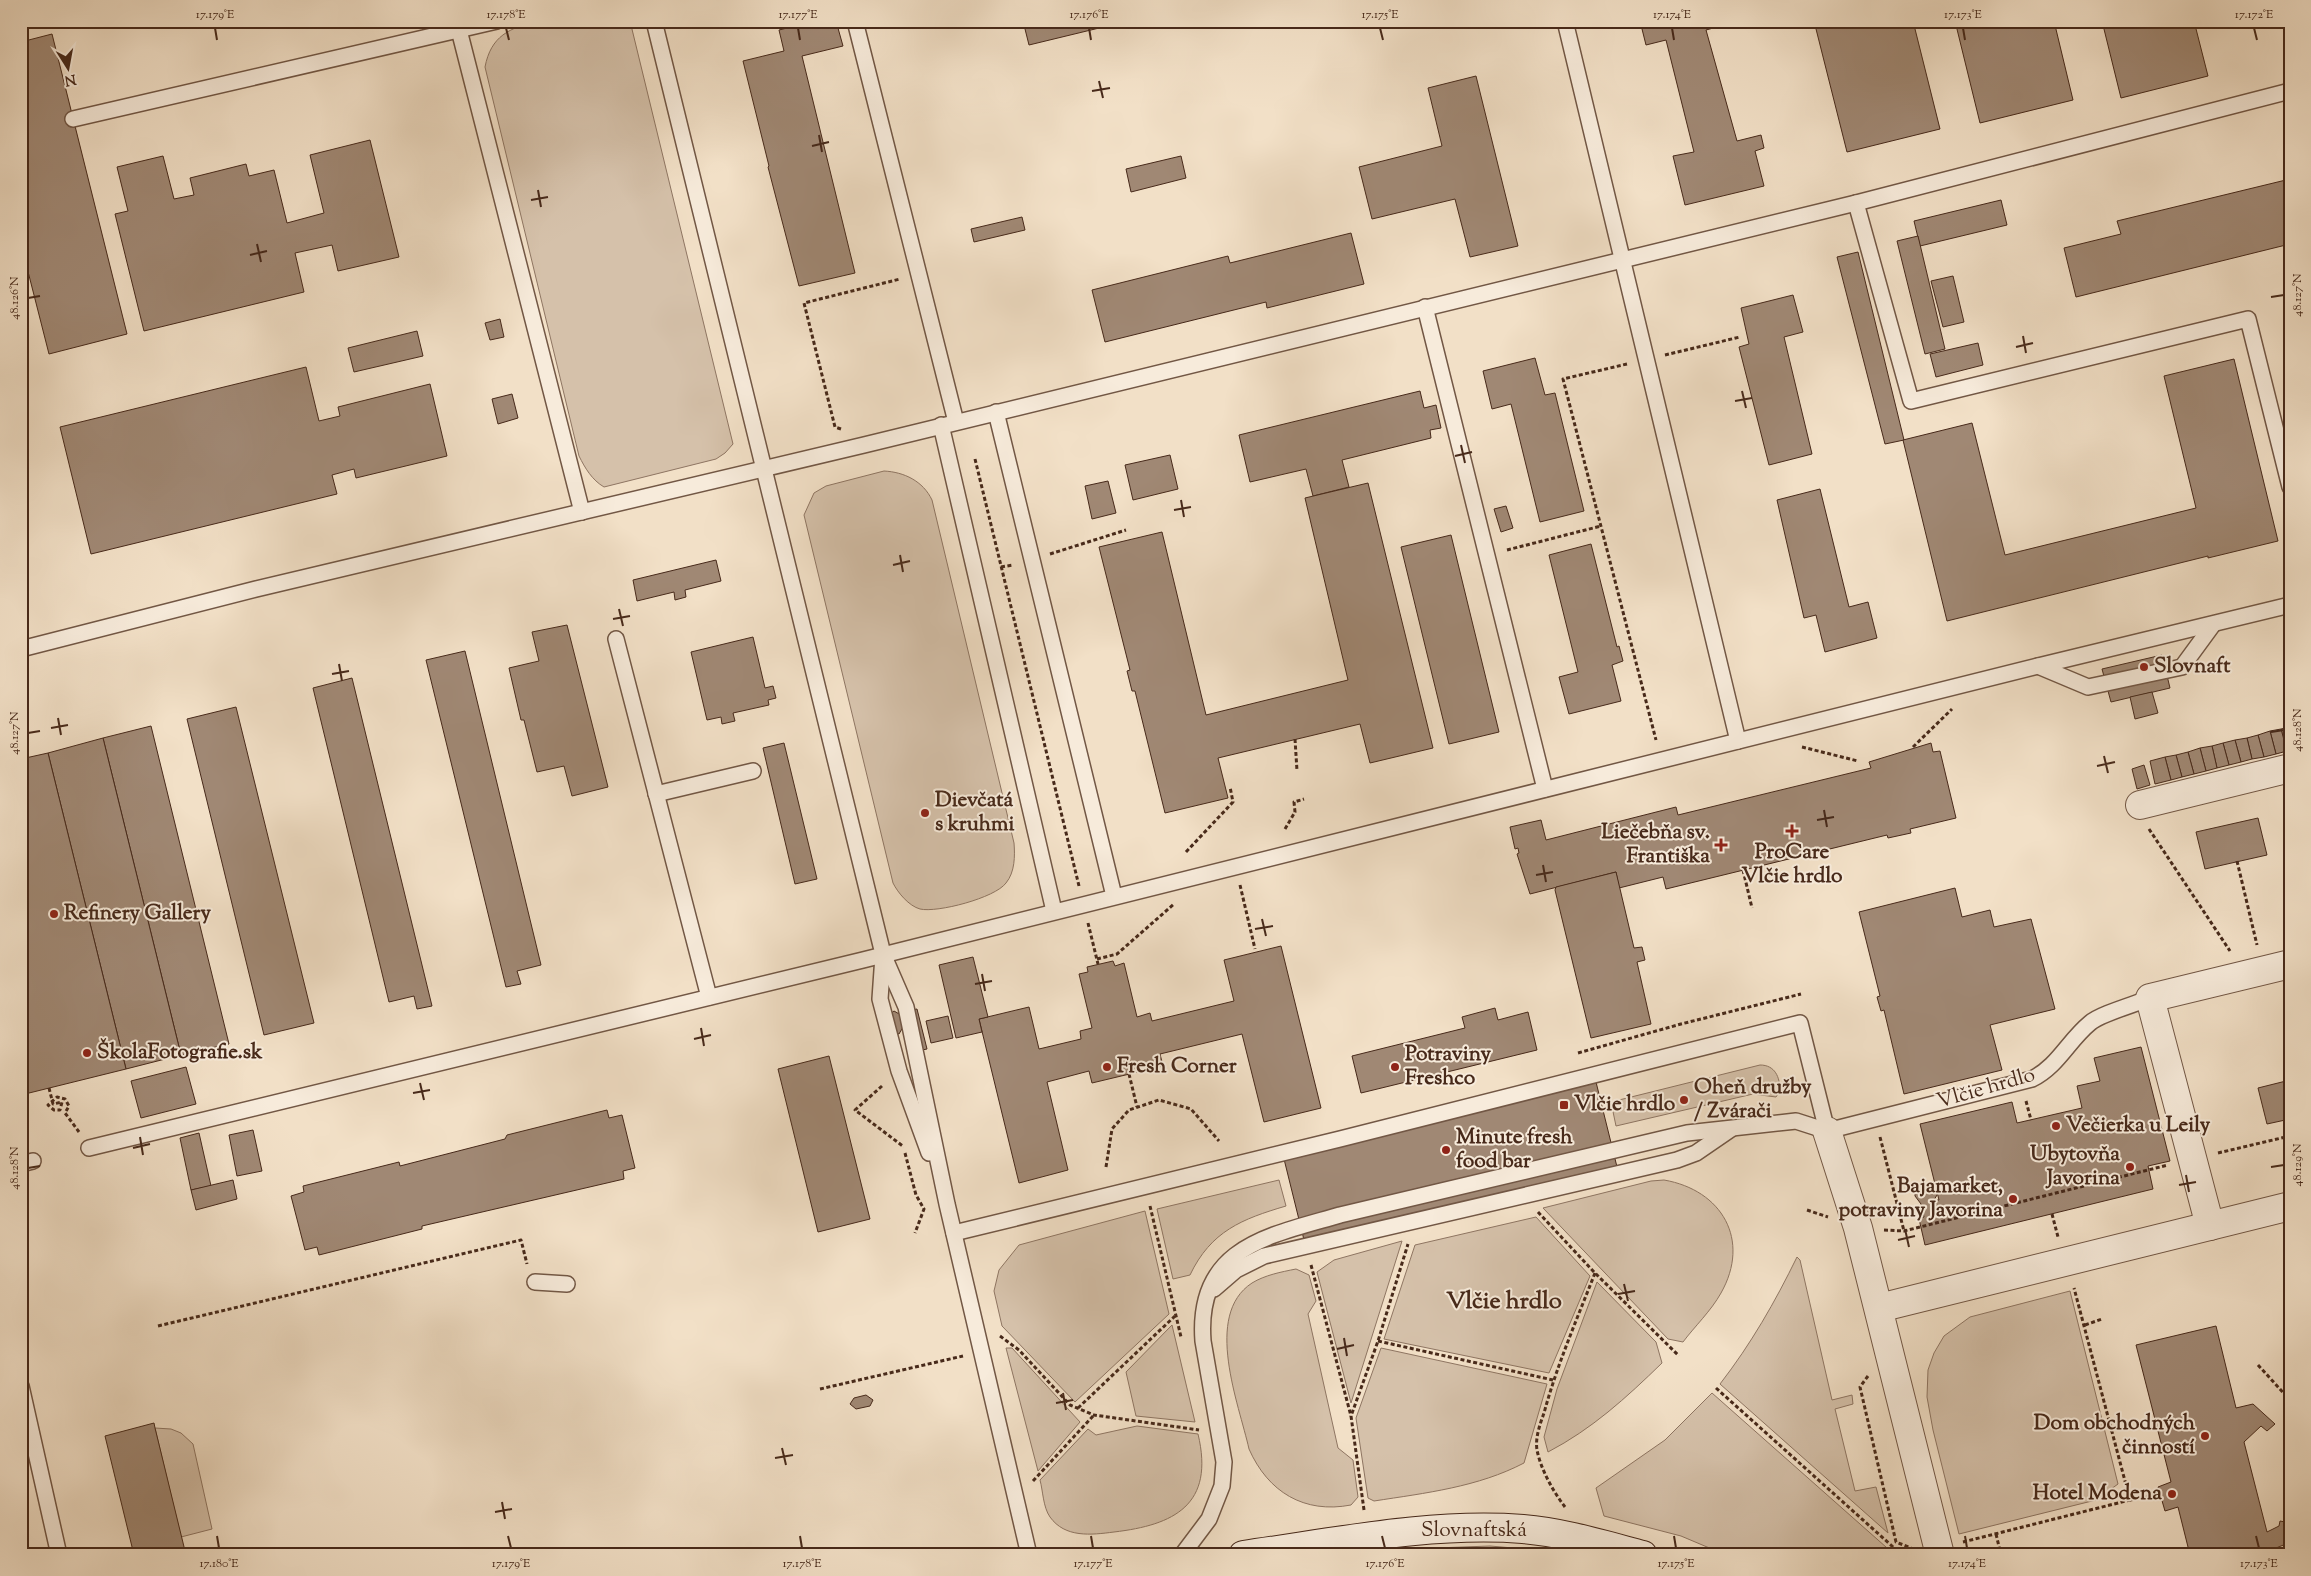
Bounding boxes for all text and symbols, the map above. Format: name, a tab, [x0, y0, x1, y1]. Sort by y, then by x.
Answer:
text: 17.179°E	[196, 6, 235, 24]
text: 17.178°E	[486, 6, 526, 24]
text: 17.177°E	[778, 6, 818, 24]
text: 17.176°E	[1070, 6, 1109, 24]
text: 17.175°E	[1361, 6, 1399, 24]
text: 17.174°E	[1653, 6, 1692, 24]
text: 17.173°E	[1944, 6, 1983, 24]
text: 17.172°E	[2235, 6, 2274, 24]
north arrow	[42, 42, 92, 92]
text: N	[63, 68, 77, 90]
text: 48.127°N	[2289, 273, 2307, 317]
text: 48.126°N	[6, 276, 24, 320]
place label: Slovnaft	[2154, 652, 2231, 682]
marker: Slovnaft	[2138, 661, 2150, 673]
text: 48.128°N	[2289, 708, 2307, 752]
text: 48.127°N	[6, 711, 24, 755]
place label: Dievčatá s kruhmi	[935, 786, 1014, 840]
marker: Dievčatá s kruhmi	[919, 807, 931, 819]
place label: Liečebňa sv. Františka	[1601, 818, 1710, 872]
marker: ProCare Vlčie hrdlo	[1785, 824, 1799, 838]
marker: Liečebňa sv. Františka	[1714, 838, 1728, 852]
place label: ProCare Vlčie hrdlo	[1741, 838, 1843, 892]
place label: Refinery Gallery	[64, 899, 211, 929]
marker: Refinery Gallery	[48, 908, 60, 920]
place label: ŠkolaFotografie.sk	[97, 1038, 263, 1068]
place label: Potraviny Freshco	[1405, 1040, 1492, 1094]
marker: ŠkolaFotografie.sk	[81, 1047, 93, 1059]
place label: Fresh Corner	[1117, 1052, 1237, 1082]
marker: Fresh Corner	[1101, 1061, 1113, 1073]
marker: Potraviny Freshco	[1389, 1061, 1401, 1073]
street label: Vlčie hrdlo	[1933, 1061, 2039, 1117]
place label: Oheň družby / Zvárači	[1694, 1073, 1812, 1127]
place label: Vlčie hrdlo	[1574, 1090, 1676, 1120]
marker: Oheň družby / Zvárači	[1678, 1094, 1690, 1106]
marker: Vlčie hrdlo	[1558, 1099, 1570, 1111]
place label: Večierka u Leily	[2066, 1111, 2211, 1141]
marker: Večierka u Leily	[2050, 1120, 2062, 1132]
place label: Minute fresh food bar	[1456, 1123, 1573, 1177]
place label: Ubytovňa Javorina	[2030, 1140, 2120, 1194]
text: 48.129°N	[2289, 1143, 2307, 1186]
marker: Minute fresh food bar	[1440, 1144, 1452, 1156]
text: 48.128°N	[6, 1146, 24, 1190]
marker: Ubytovňa Javorina	[2124, 1161, 2136, 1173]
place label: Bajamarket, potraviny Javorina	[1839, 1172, 2003, 1226]
marker: Bajamarket, potraviny Javorina	[2007, 1193, 2019, 1205]
district label: Vlčie hrdlo	[1446, 1285, 1562, 1319]
place label: Dom obchodných činností	[2034, 1409, 2196, 1463]
marker: Dom obchodných činností	[2199, 1430, 2211, 1442]
place label: Hotel Modena	[2033, 1479, 2162, 1509]
marker: Hotel Modena	[2166, 1488, 2178, 1500]
street label: Slovnaftská	[1421, 1516, 1527, 1546]
text: 17.180°E	[199, 1555, 239, 1573]
text: 17.179°E	[492, 1555, 531, 1573]
text: 17.178°E	[782, 1555, 822, 1573]
text: 17.177°E	[1073, 1555, 1113, 1573]
text: 17.176°E	[1366, 1555, 1405, 1573]
text: 17.175°E	[1657, 1555, 1695, 1573]
text: 17.174°E	[1948, 1555, 1987, 1573]
text: 17.173°E	[2240, 1555, 2279, 1573]

